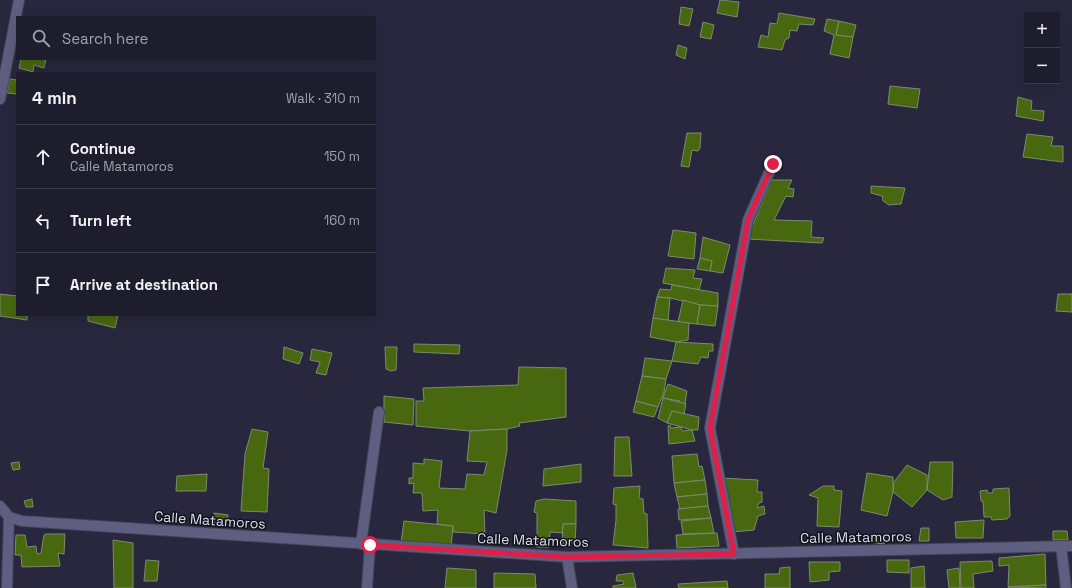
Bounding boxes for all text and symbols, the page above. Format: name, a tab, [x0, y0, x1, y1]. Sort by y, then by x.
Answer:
map controls	[1024, 12, 1060, 84]
button: +	[1024, 12, 1060, 48]
search box	[16, 16, 376, 60]
icon: search	[30, 27, 52, 49]
text: Search here	[62, 29, 148, 48]
button: −	[1024, 48, 1060, 84]
text: 4 min	[32, 87, 77, 109]
text: Walk · 310 m	[286, 90, 360, 107]
text: Continue	[70, 139, 136, 158]
icon: ahead	[32, 146, 54, 168]
text: 150 m	[324, 148, 360, 165]
route end	[764, 155, 782, 173]
text: Calle Matamoros	[70, 158, 174, 175]
icon: left	[32, 210, 54, 232]
text: Turn left	[70, 211, 132, 230]
text: 160 m	[324, 212, 360, 229]
icon: arrive	[32, 274, 54, 296]
text: Arrive at destination	[70, 275, 218, 294]
street label: Calle Matamoros	[154, 507, 266, 533]
street label: Calle Matamoros	[800, 527, 912, 547]
street label: Calle Matamoros	[477, 529, 589, 551]
route start	[361, 536, 379, 554]

